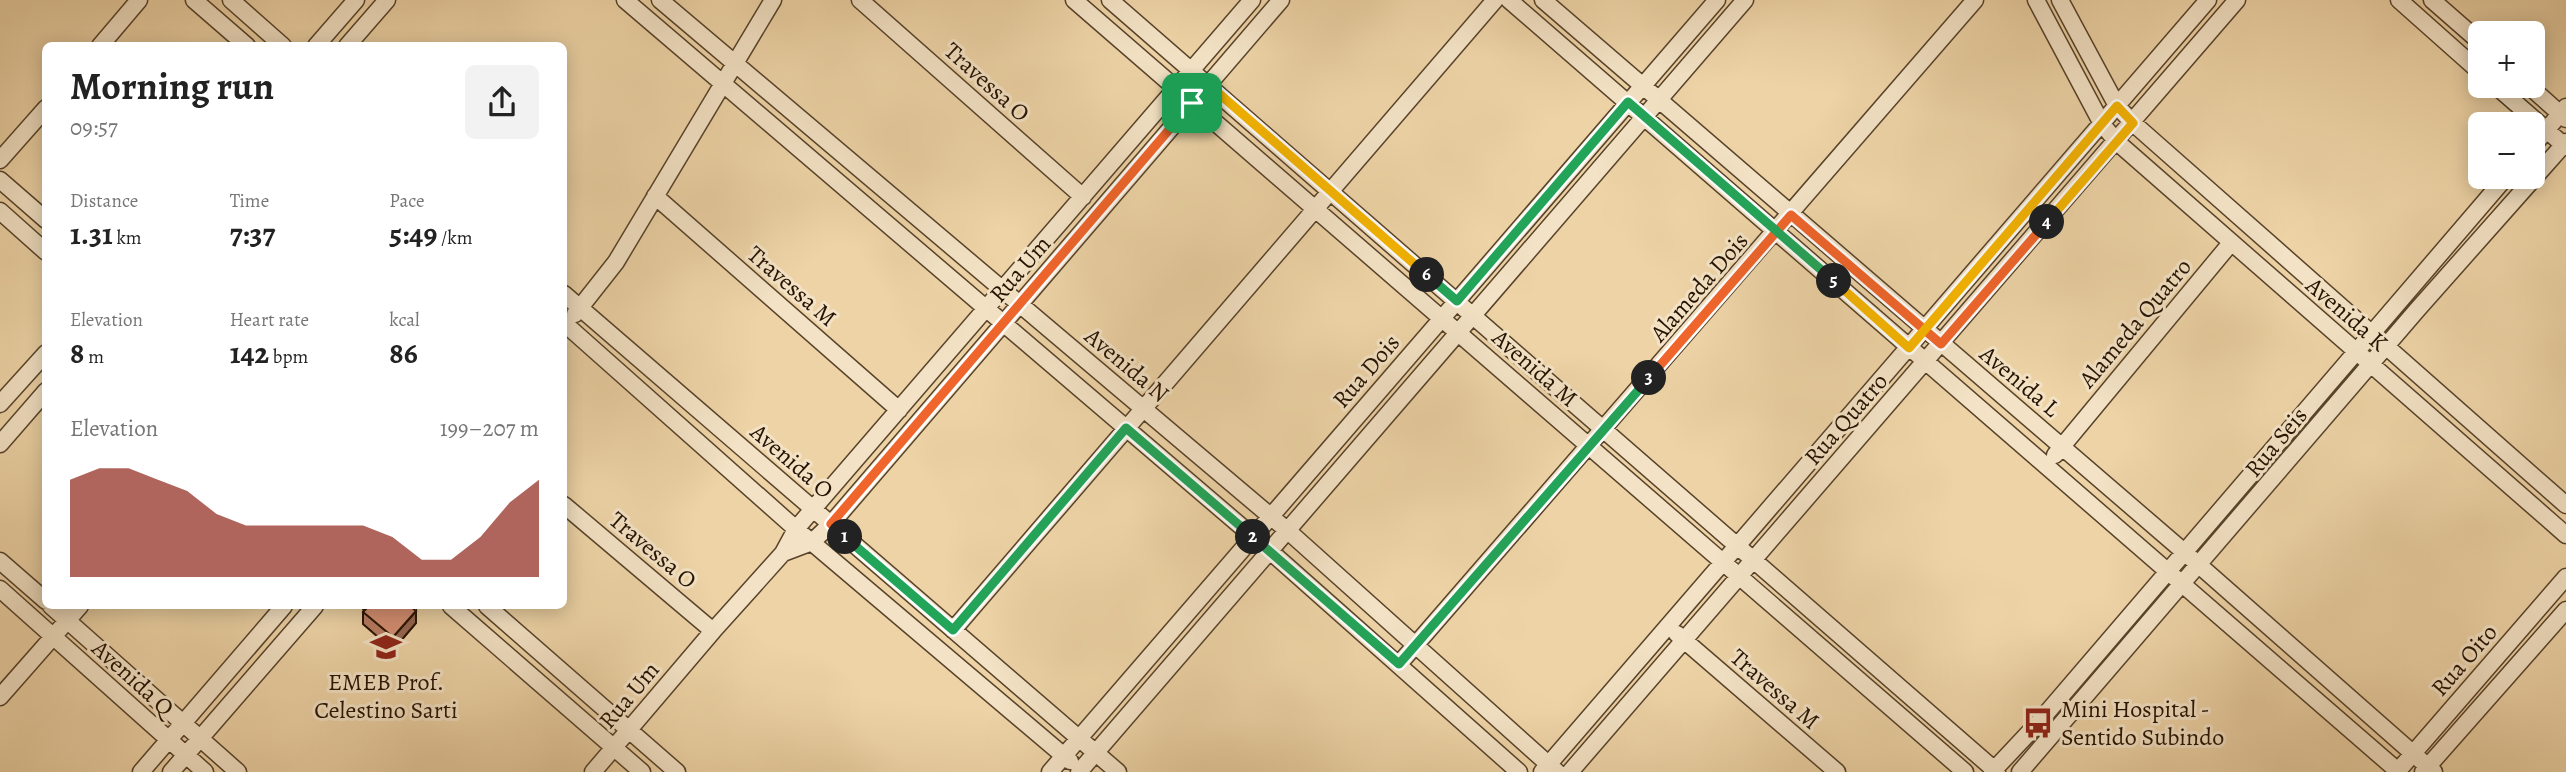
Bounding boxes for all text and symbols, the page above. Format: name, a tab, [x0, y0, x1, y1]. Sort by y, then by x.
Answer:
map controls	[2468, 21, 2545, 189]
button: +	[2468, 21, 2545, 98]
street label: Travessa O	[937, 35, 1037, 129]
text: Morning run	[70, 60, 274, 112]
button: share	[465, 65, 539, 139]
pin	[1162, 73, 1222, 133]
icon: arrive	[1173, 84, 1211, 122]
text: 09:57	[70, 112, 118, 143]
button: −	[2468, 112, 2545, 189]
text: Distance	[70, 188, 138, 214]
text: Time	[230, 188, 269, 214]
text: Pace	[389, 188, 425, 214]
pin: 4	[2030, 204, 2064, 240]
text: 4	[2042, 208, 2051, 234]
text: 1.31	[70, 214, 113, 254]
text: 7:37	[230, 214, 275, 254]
text: 5:49	[389, 214, 437, 254]
text: km	[113, 225, 142, 251]
text: /km	[437, 225, 473, 251]
street label: Alameda Dois	[1642, 225, 1755, 349]
street label: Rua Um	[982, 229, 1058, 309]
street label: Travessa M	[740, 238, 844, 334]
street label: Alameda Quatro	[2071, 251, 2199, 395]
pin: 6	[1410, 258, 1444, 292]
text: 6	[1422, 261, 1431, 287]
pin: 5	[1816, 264, 1852, 298]
text: 5	[1829, 267, 1838, 293]
street label: Avenida K	[2299, 269, 2395, 358]
text: Elevation	[70, 307, 143, 333]
text: Heart rate	[230, 307, 309, 333]
text: kcal	[389, 307, 420, 333]
street label: Avenida N	[1077, 320, 1176, 410]
street label: Avenida M	[1485, 321, 1585, 414]
street label: Rua Dois	[1325, 327, 1407, 415]
text: 8	[70, 333, 84, 373]
text: 142	[230, 333, 269, 373]
text: 86	[389, 333, 418, 373]
street label: Avenida L	[1972, 337, 2067, 424]
text: m	[84, 344, 104, 370]
text: bpm	[269, 344, 308, 370]
pin: 3	[1632, 360, 1666, 396]
text: 3	[1644, 364, 1653, 390]
street label: Rua Quatro	[1797, 366, 1895, 472]
street label: Rua Seis	[2237, 400, 2315, 484]
text: Elevation	[70, 413, 158, 444]
text: 199–207 m	[440, 413, 539, 444]
street label: Avenida O	[743, 415, 840, 506]
street label: Travessa O	[603, 504, 703, 596]
pin: 1	[828, 520, 862, 554]
pin: 2	[1236, 520, 1270, 554]
text: 1	[841, 523, 848, 549]
text: 2	[1248, 523, 1257, 549]
street label: Rua Oito	[2424, 617, 2504, 703]
school or university icon: EMEB Prof. Celestino Sarti	[369, 630, 403, 664]
street label: Avenida Q	[84, 632, 183, 726]
street label: Travessa M	[1723, 641, 1827, 737]
street label: Rua Um	[591, 655, 667, 735]
place label: EMEB Prof. Celestino Sarti	[314, 666, 458, 726]
place label: Mini Hospital - Sentido Subindo	[2061, 693, 2224, 753]
bus stop icon: Mini Hospital - Sentido Subindo	[2021, 706, 2055, 740]

